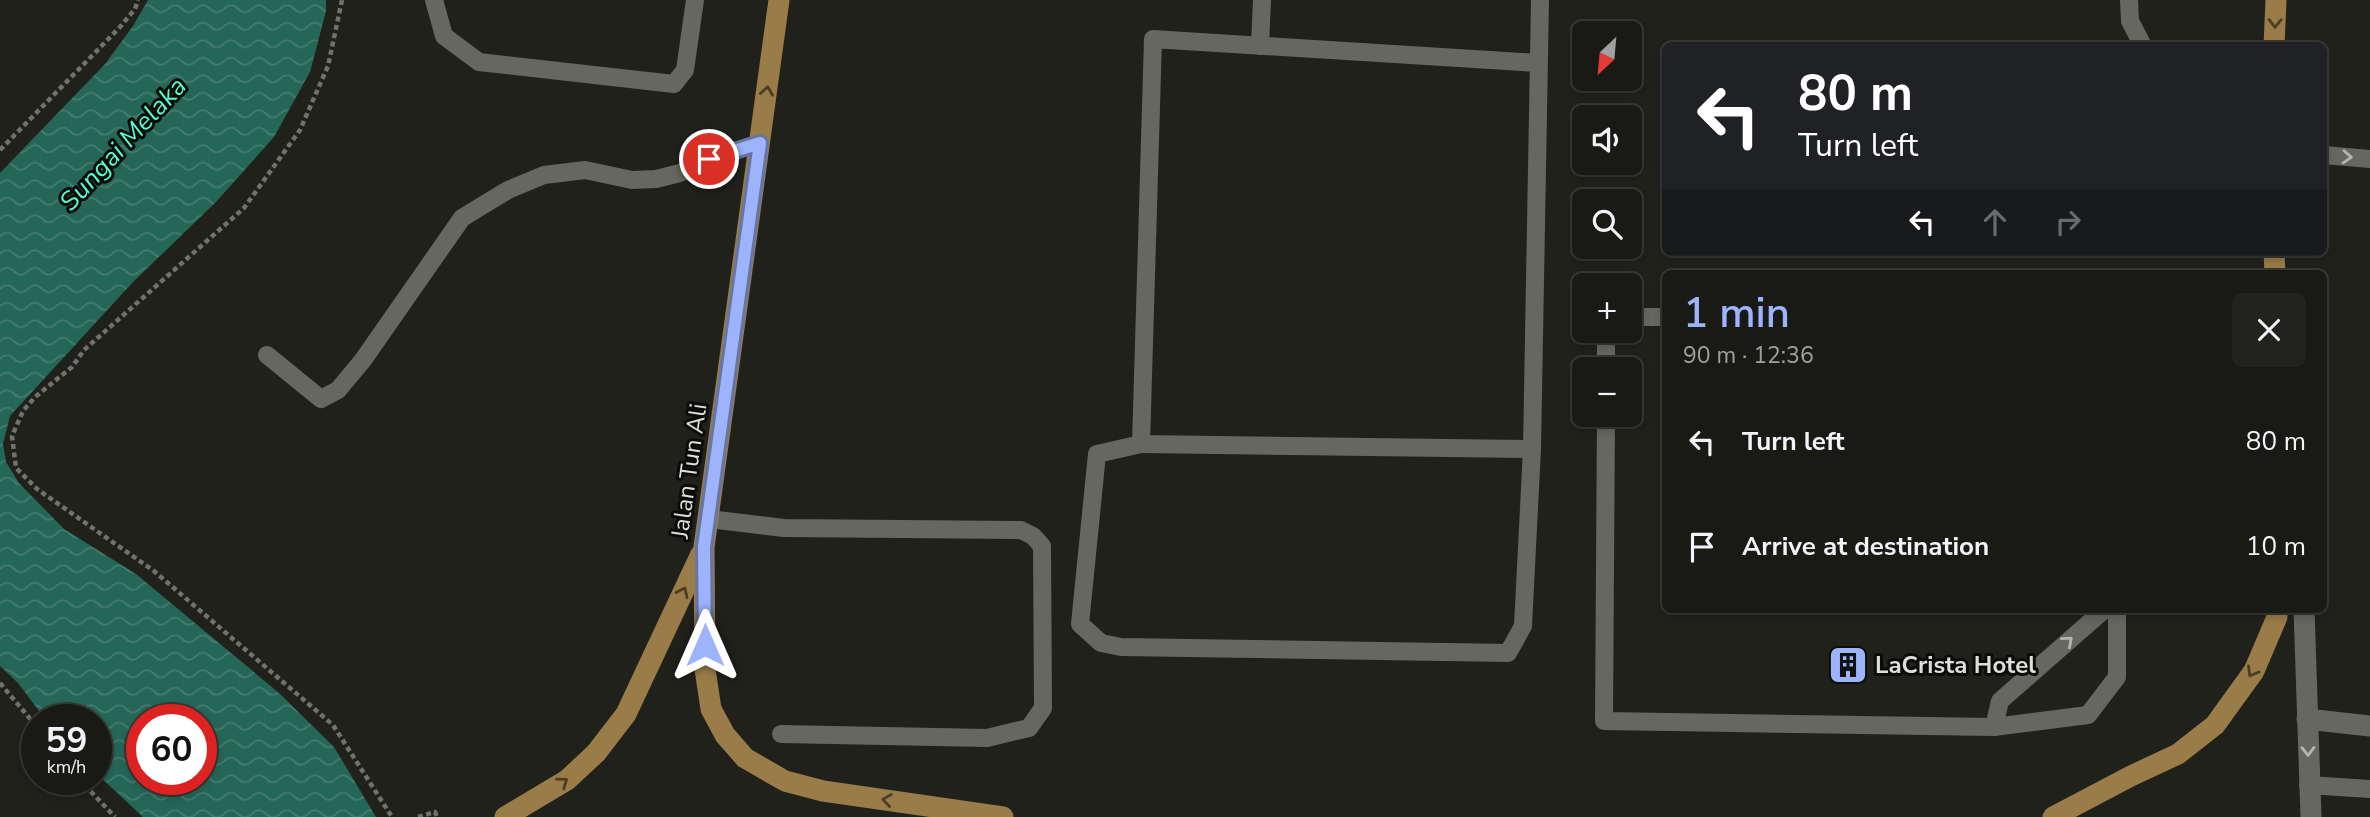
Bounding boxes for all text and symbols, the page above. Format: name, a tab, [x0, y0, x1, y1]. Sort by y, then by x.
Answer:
one-way arrow	[2267, 18, 2283, 29]
north arrow	[1572, 21, 1642, 91]
map controls	[1572, 21, 1642, 427]
text: 80 m	[1798, 60, 1913, 127]
water label: Sungai Melaka	[52, 69, 194, 219]
icon: left	[1683, 70, 1774, 161]
one-way arrow	[760, 85, 775, 97]
button: sound	[1572, 105, 1642, 175]
text: Turn left	[1798, 124, 1918, 167]
pin	[679, 129, 739, 189]
icon: arrive	[690, 140, 728, 178]
one-way arrow	[2342, 149, 2353, 164]
button: search	[1572, 189, 1642, 259]
icon: left	[1903, 203, 1941, 241]
icon: ahead	[1976, 203, 2014, 241]
icon: right	[2049, 203, 2087, 241]
button: +	[1572, 273, 1642, 343]
text: 1 min	[1683, 285, 1790, 342]
button: close	[2232, 293, 2306, 367]
text: 90 m · 12:36	[1683, 340, 1814, 371]
button: −	[1572, 357, 1642, 427]
street label: Jalan Tun Ali	[664, 401, 714, 542]
icon: left	[1683, 423, 1721, 461]
text: Turn left	[1742, 424, 1845, 459]
text: 80 m	[2246, 424, 2306, 459]
icon: arrive	[1683, 528, 1721, 566]
text: Arrive at destination	[1742, 529, 1989, 564]
text: 10 m	[2246, 529, 2306, 564]
one-way arrow	[675, 587, 689, 599]
position arrow	[668, 608, 742, 682]
one-way arrow	[2060, 637, 2073, 649]
building icon: LaCrista Hotel	[1827, 644, 1869, 686]
place label: LaCrista Hotel	[1875, 649, 2036, 681]
one-way arrow	[2247, 664, 2260, 677]
speed limit sign: 60	[126, 704, 217, 795]
text: 59	[45, 717, 88, 764]
one-way arrow	[2300, 746, 2316, 756]
text: km/h	[47, 755, 86, 779]
one-way arrow	[555, 777, 568, 790]
one-way arrow	[881, 793, 893, 808]

